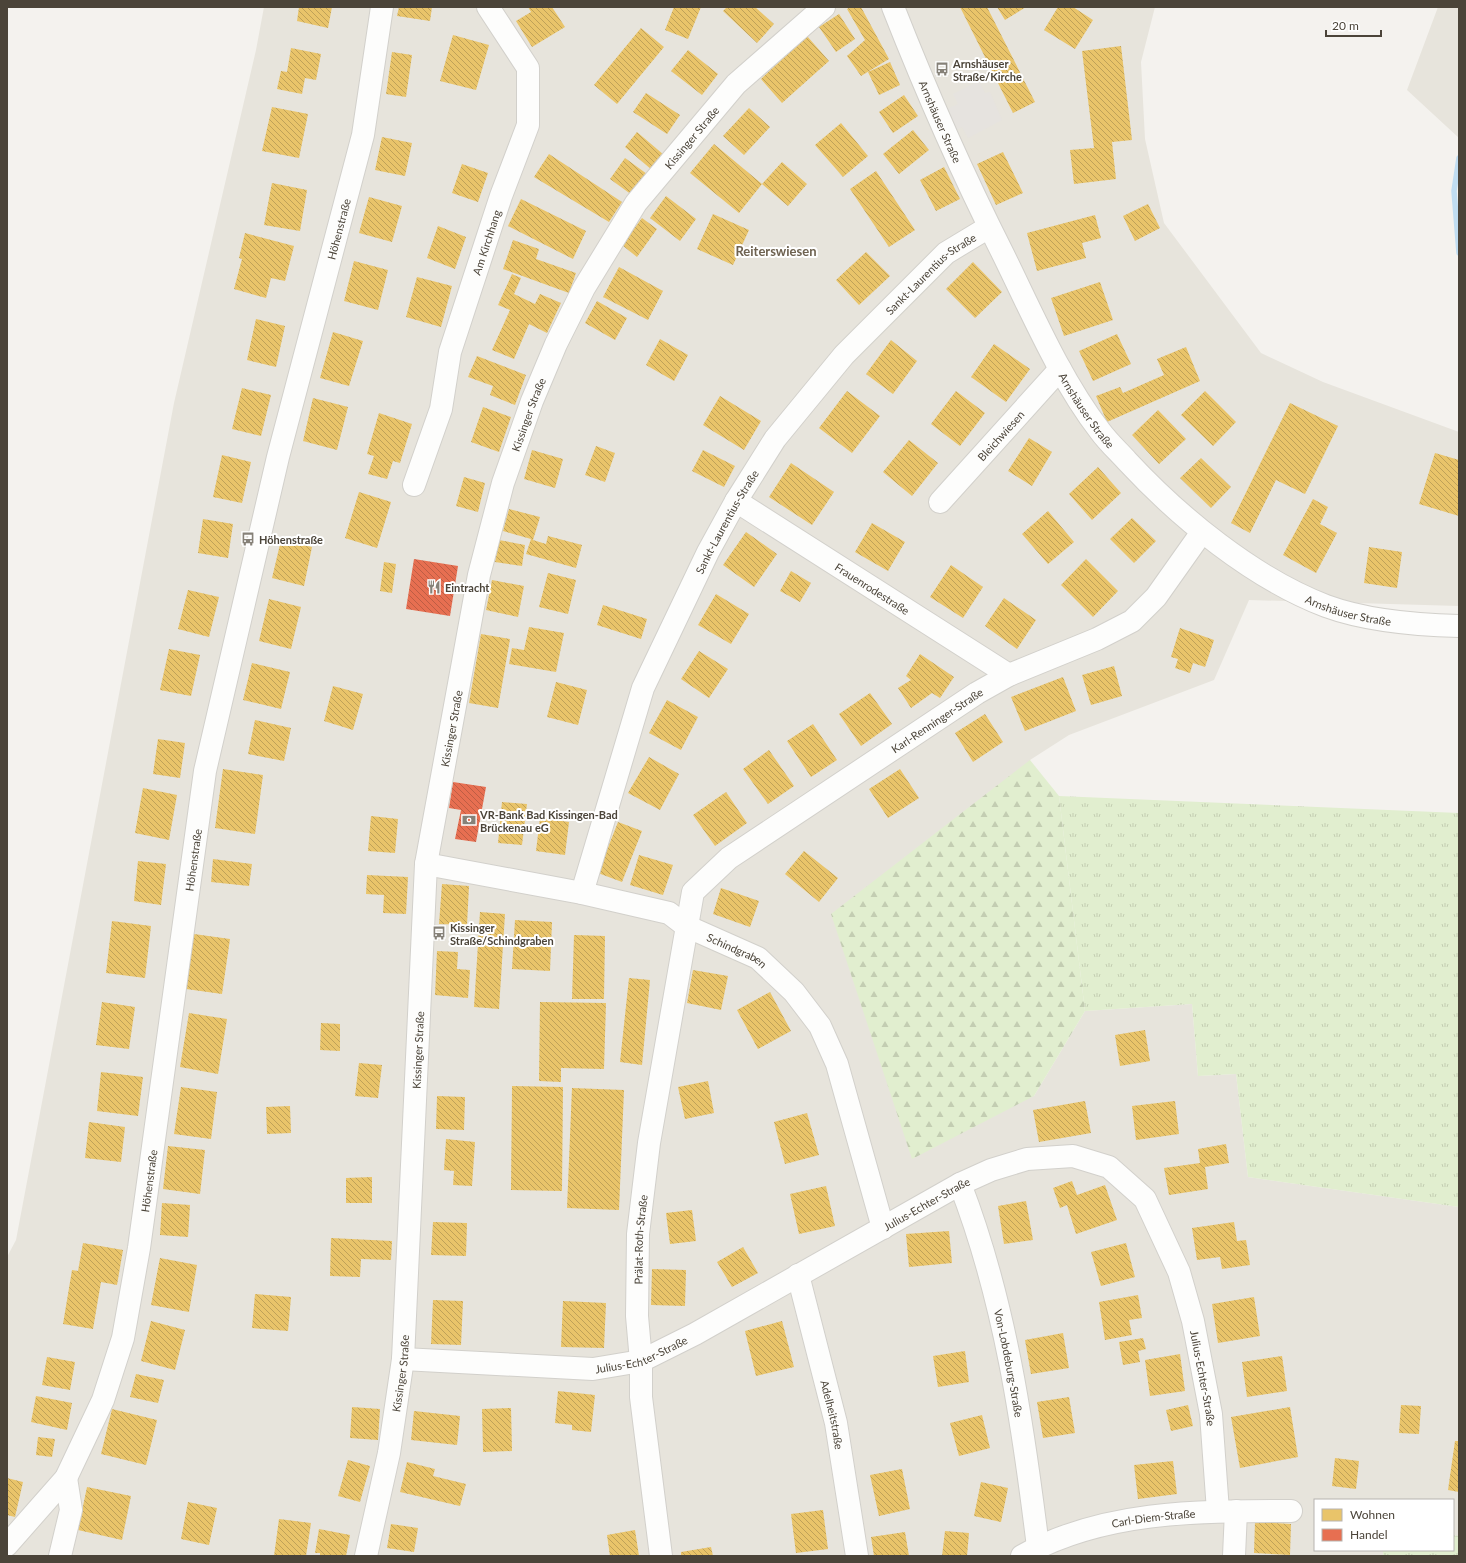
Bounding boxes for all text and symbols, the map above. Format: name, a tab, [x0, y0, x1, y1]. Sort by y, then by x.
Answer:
scale bar	[1326, 12, 1381, 38]
text: 20 m	[1332, 18, 1359, 33]
place label: Arnshäuser Straße/Kirche	[952, 57, 1022, 83]
bus stop icon: Arnshäuser Straße/Kirche	[934, 61, 950, 77]
street label: Arnshäuser Straße	[917, 78, 965, 165]
street label: Kissinger Straße	[661, 103, 721, 171]
street label: Höhenstraße	[324, 197, 353, 261]
street label: Am Kirchhang	[469, 208, 503, 276]
street label: Sankt-Laurentius-Straße	[882, 230, 978, 317]
district label: Reiterswiesen	[735, 243, 817, 259]
street label: Arnshäuser Straße	[1057, 370, 1118, 451]
street label: Kissinger Straße	[508, 375, 548, 453]
street label: Bleichwiesen	[974, 407, 1026, 463]
street label: Sankt-Laurentius-Straße	[692, 467, 761, 576]
bus stop icon: Höhenstraße	[240, 531, 256, 547]
place label: Höhenstraße	[259, 533, 323, 546]
street label: Frauenrodestraße	[833, 560, 912, 617]
restaurant icon: Eintracht	[426, 579, 442, 595]
place label: Eintracht	[445, 581, 490, 594]
street label: Arnshäuser Straße	[1304, 592, 1392, 627]
street label: Karl-Renninger-Straße	[888, 685, 985, 755]
street label: Kissinger Straße	[437, 689, 464, 768]
place label: VR-Bank Bad Kissingen-Bad Brückenau eG	[479, 808, 618, 834]
bank icon: VR-Bank Bad Kissingen-Bad Brückenau eG	[461, 812, 477, 828]
street label: Höhenstraße	[182, 828, 203, 892]
place label: Kissinger Straße/Schindgraben	[450, 921, 554, 947]
bus stop icon: Kissinger Straße/Schindgraben	[431, 925, 447, 941]
street label: Schindgraben	[705, 930, 770, 970]
street label: Kissinger Straße	[409, 1011, 426, 1089]
street label: Höhenstraße	[138, 1149, 159, 1213]
street label: Julius-Echter-Straße	[881, 1174, 972, 1233]
street label: Prälat-Roth-Straße	[631, 1194, 649, 1285]
street label: Von-Lobdeburg-Straße	[992, 1308, 1026, 1418]
street label: Julius-Echter-Straße	[1188, 1329, 1218, 1427]
street label: Julius-Echter-Straße	[594, 1332, 689, 1375]
street label: Kissinger Straße	[389, 1334, 411, 1413]
street label: Adelheitstraße	[819, 1379, 847, 1450]
legend	[1314, 1499, 1454, 1551]
street label: Carl-Diem-Straße	[1110, 1506, 1196, 1529]
text: Wohnen	[1350, 1507, 1395, 1522]
text: Handel	[1350, 1527, 1388, 1542]

